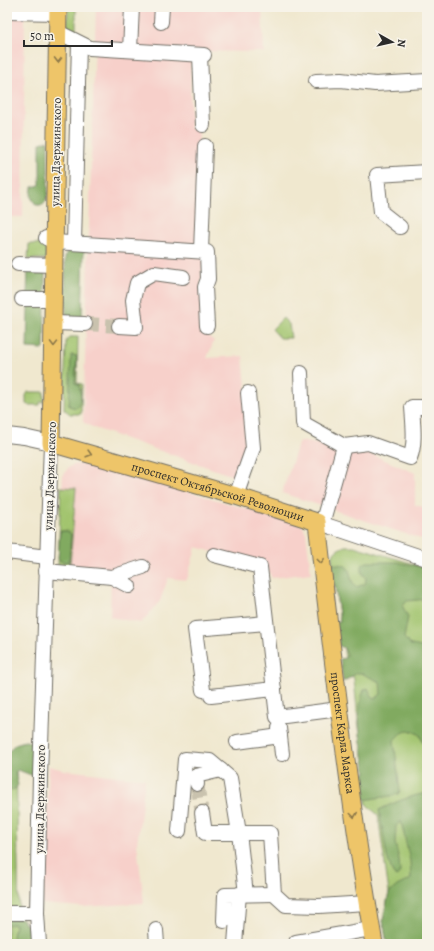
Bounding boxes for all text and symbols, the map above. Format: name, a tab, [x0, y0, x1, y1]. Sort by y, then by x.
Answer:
scale bar	[24, 22, 112, 48]
north arrow	[372, 22, 412, 62]
text: 50 m	[30, 28, 54, 44]
text: N	[393, 38, 409, 48]
one-way arrow	[54, 57, 62, 63]
street label: улица Дзержинского	[47, 97, 65, 208]
one-way arrow	[50, 341, 58, 347]
street label: улица Дзержинского	[40, 421, 60, 532]
one-way arrow	[85, 449, 92, 458]
street label: проспект Октябрьской Революции	[130, 458, 306, 525]
one-way arrow	[317, 558, 326, 564]
street label: проспект Карла Маркса	[327, 671, 359, 795]
street label: улица Дзержинского	[31, 744, 49, 855]
one-way arrow	[349, 811, 358, 818]

